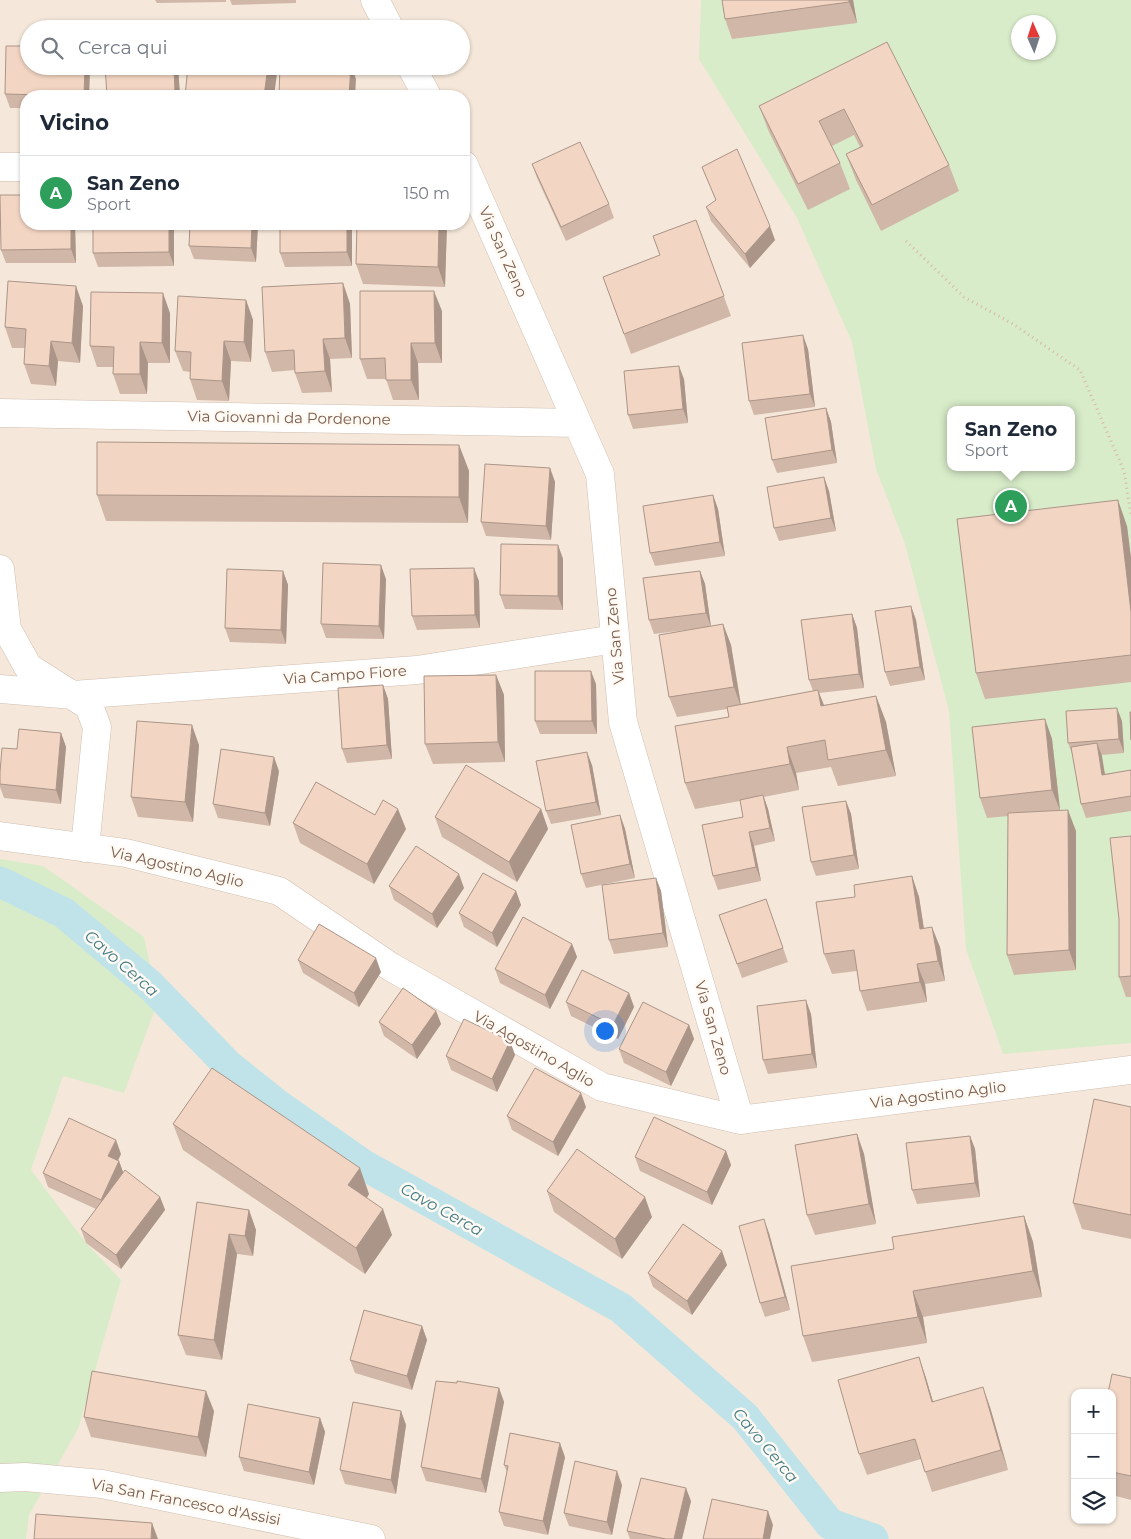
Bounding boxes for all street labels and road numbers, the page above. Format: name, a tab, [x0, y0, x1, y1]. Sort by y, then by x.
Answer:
street label: Via San Zeno	[475, 203, 532, 300]
street label: Via Giovanni da Pordenone	[187, 406, 391, 429]
street label: Via San Zeno	[601, 587, 628, 685]
street label: Via Campo Fiore	[283, 661, 407, 688]
street label: Via Agostino Aglio	[108, 842, 246, 891]
street label: Via San Zeno	[691, 978, 736, 1077]
street label: Via Agostino Aglio	[470, 1006, 598, 1091]
street label: Via Agostino Aglio	[869, 1077, 1007, 1112]
street label: Via San Francesco d'Assisi	[90, 1474, 282, 1529]

